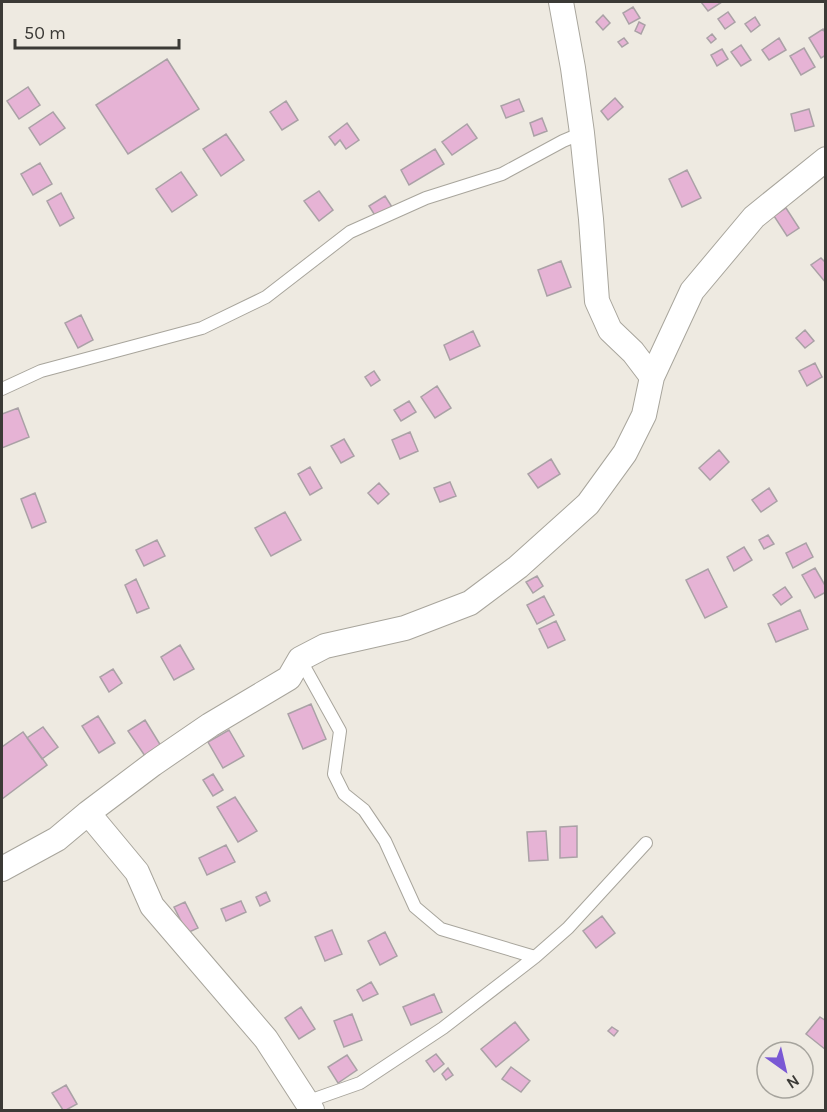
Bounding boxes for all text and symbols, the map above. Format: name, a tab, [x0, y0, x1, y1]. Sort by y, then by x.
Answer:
scale bar	[15, 12, 178, 50]
text: 50 m	[24, 22, 66, 44]
north arrow	[755, 1040, 815, 1100]
text: N	[783, 1071, 803, 1093]

